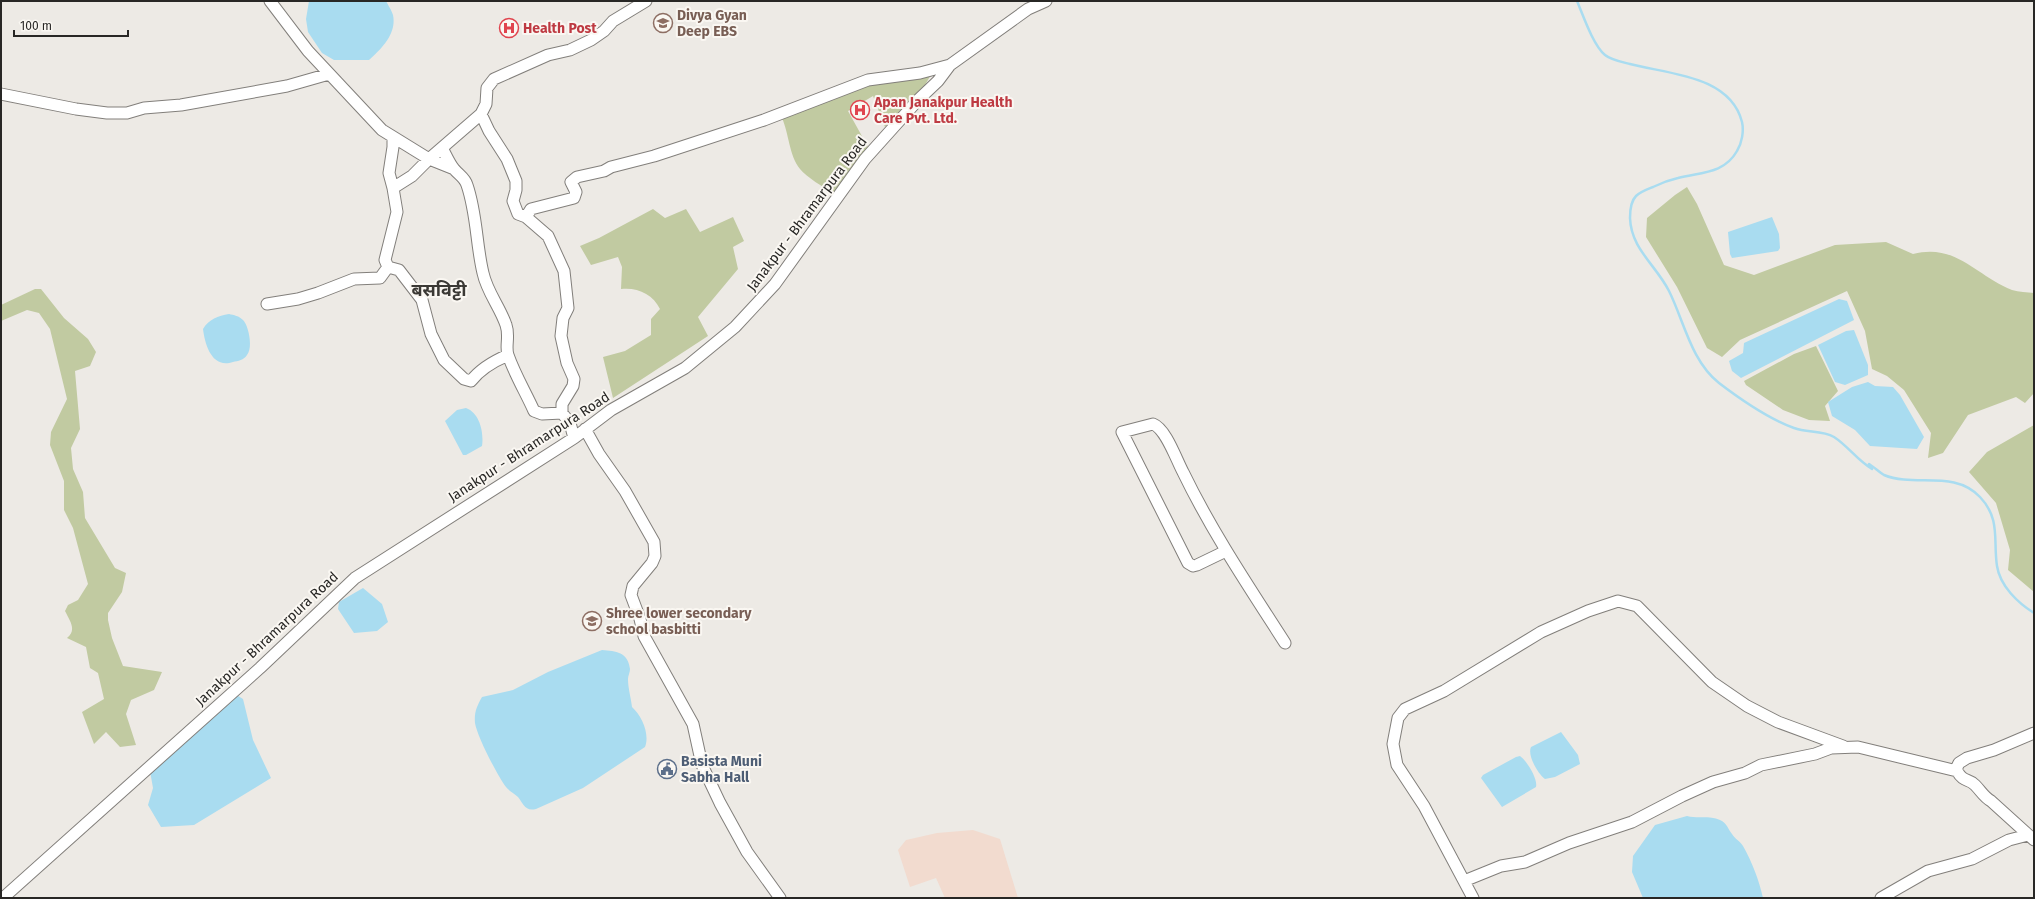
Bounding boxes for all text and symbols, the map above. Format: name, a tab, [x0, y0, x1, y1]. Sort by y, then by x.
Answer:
place label: Divya Gyan Deep EBS	[677, 7, 747, 40]
scale bar	[14, 12, 128, 38]
school or university icon: Divya Gyan Deep EBS	[652, 12, 674, 34]
hospital icon: Health Post	[498, 17, 520, 39]
text: 100 m	[20, 19, 52, 33]
place label: Health Post	[523, 20, 597, 37]
place label: Apan Janakpur Health Care Pvt. Ltd.	[873, 94, 1013, 127]
hospital icon: Apan Janakpur Health Care Pvt. Ltd.	[849, 99, 871, 121]
street label: Janakpur - Bhramarpura Road	[743, 133, 871, 295]
district label: बसविट्टी	[411, 279, 467, 301]
street label: Janakpur - Bhramarpura Road	[445, 388, 613, 506]
street label: Janakpur - Bhramarpura Road	[192, 568, 342, 710]
place label: Shree lower secondary school basbitti	[606, 605, 752, 638]
school or university icon: Shree lower secondary school basbitti	[581, 610, 603, 632]
place label: Basista Muni Sabha Hall	[681, 753, 762, 786]
public building icon: Basista Muni Sabha Hall	[656, 758, 678, 780]

